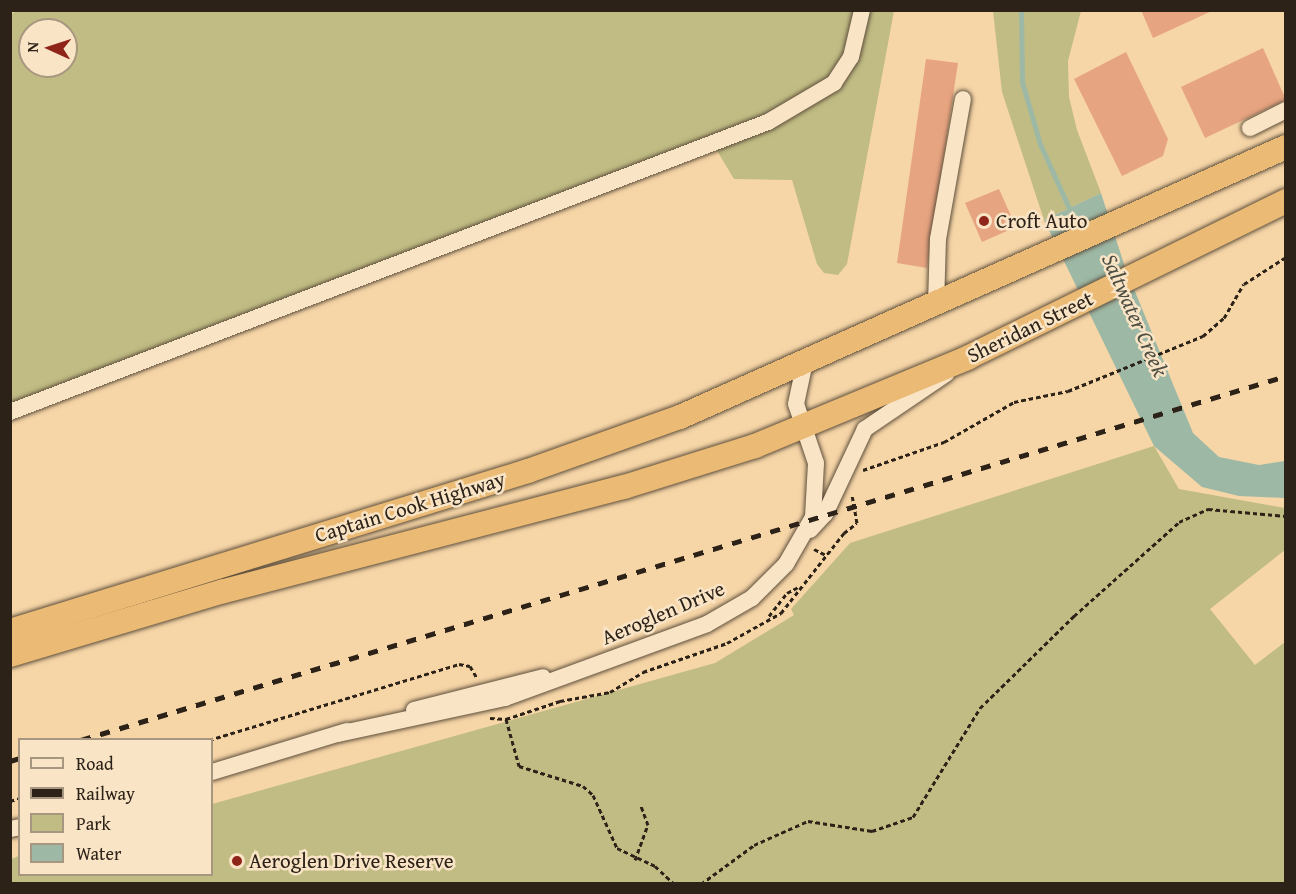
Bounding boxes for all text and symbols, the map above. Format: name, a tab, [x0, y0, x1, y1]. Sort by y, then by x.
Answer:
north arrow	[18, 18, 78, 78]
text: N	[20, 41, 44, 53]
place label: Croft Auto	[996, 208, 1087, 234]
marker: Croft Auto	[977, 214, 991, 228]
water label: Saltwater Creek	[1096, 250, 1174, 380]
street label: Sheridan Street	[963, 286, 1097, 368]
street label: Captain Cook Highway	[312, 466, 508, 548]
street label: Aeroglen Drive	[598, 576, 728, 650]
legend	[18, 738, 213, 876]
text: Road	[76, 750, 114, 777]
text: Railway	[76, 780, 135, 807]
text: Park	[76, 810, 111, 837]
text: Water	[76, 840, 121, 867]
place label: Aeroglen Drive Reserve	[249, 848, 454, 874]
marker: Aeroglen Drive Reserve	[230, 854, 244, 868]

